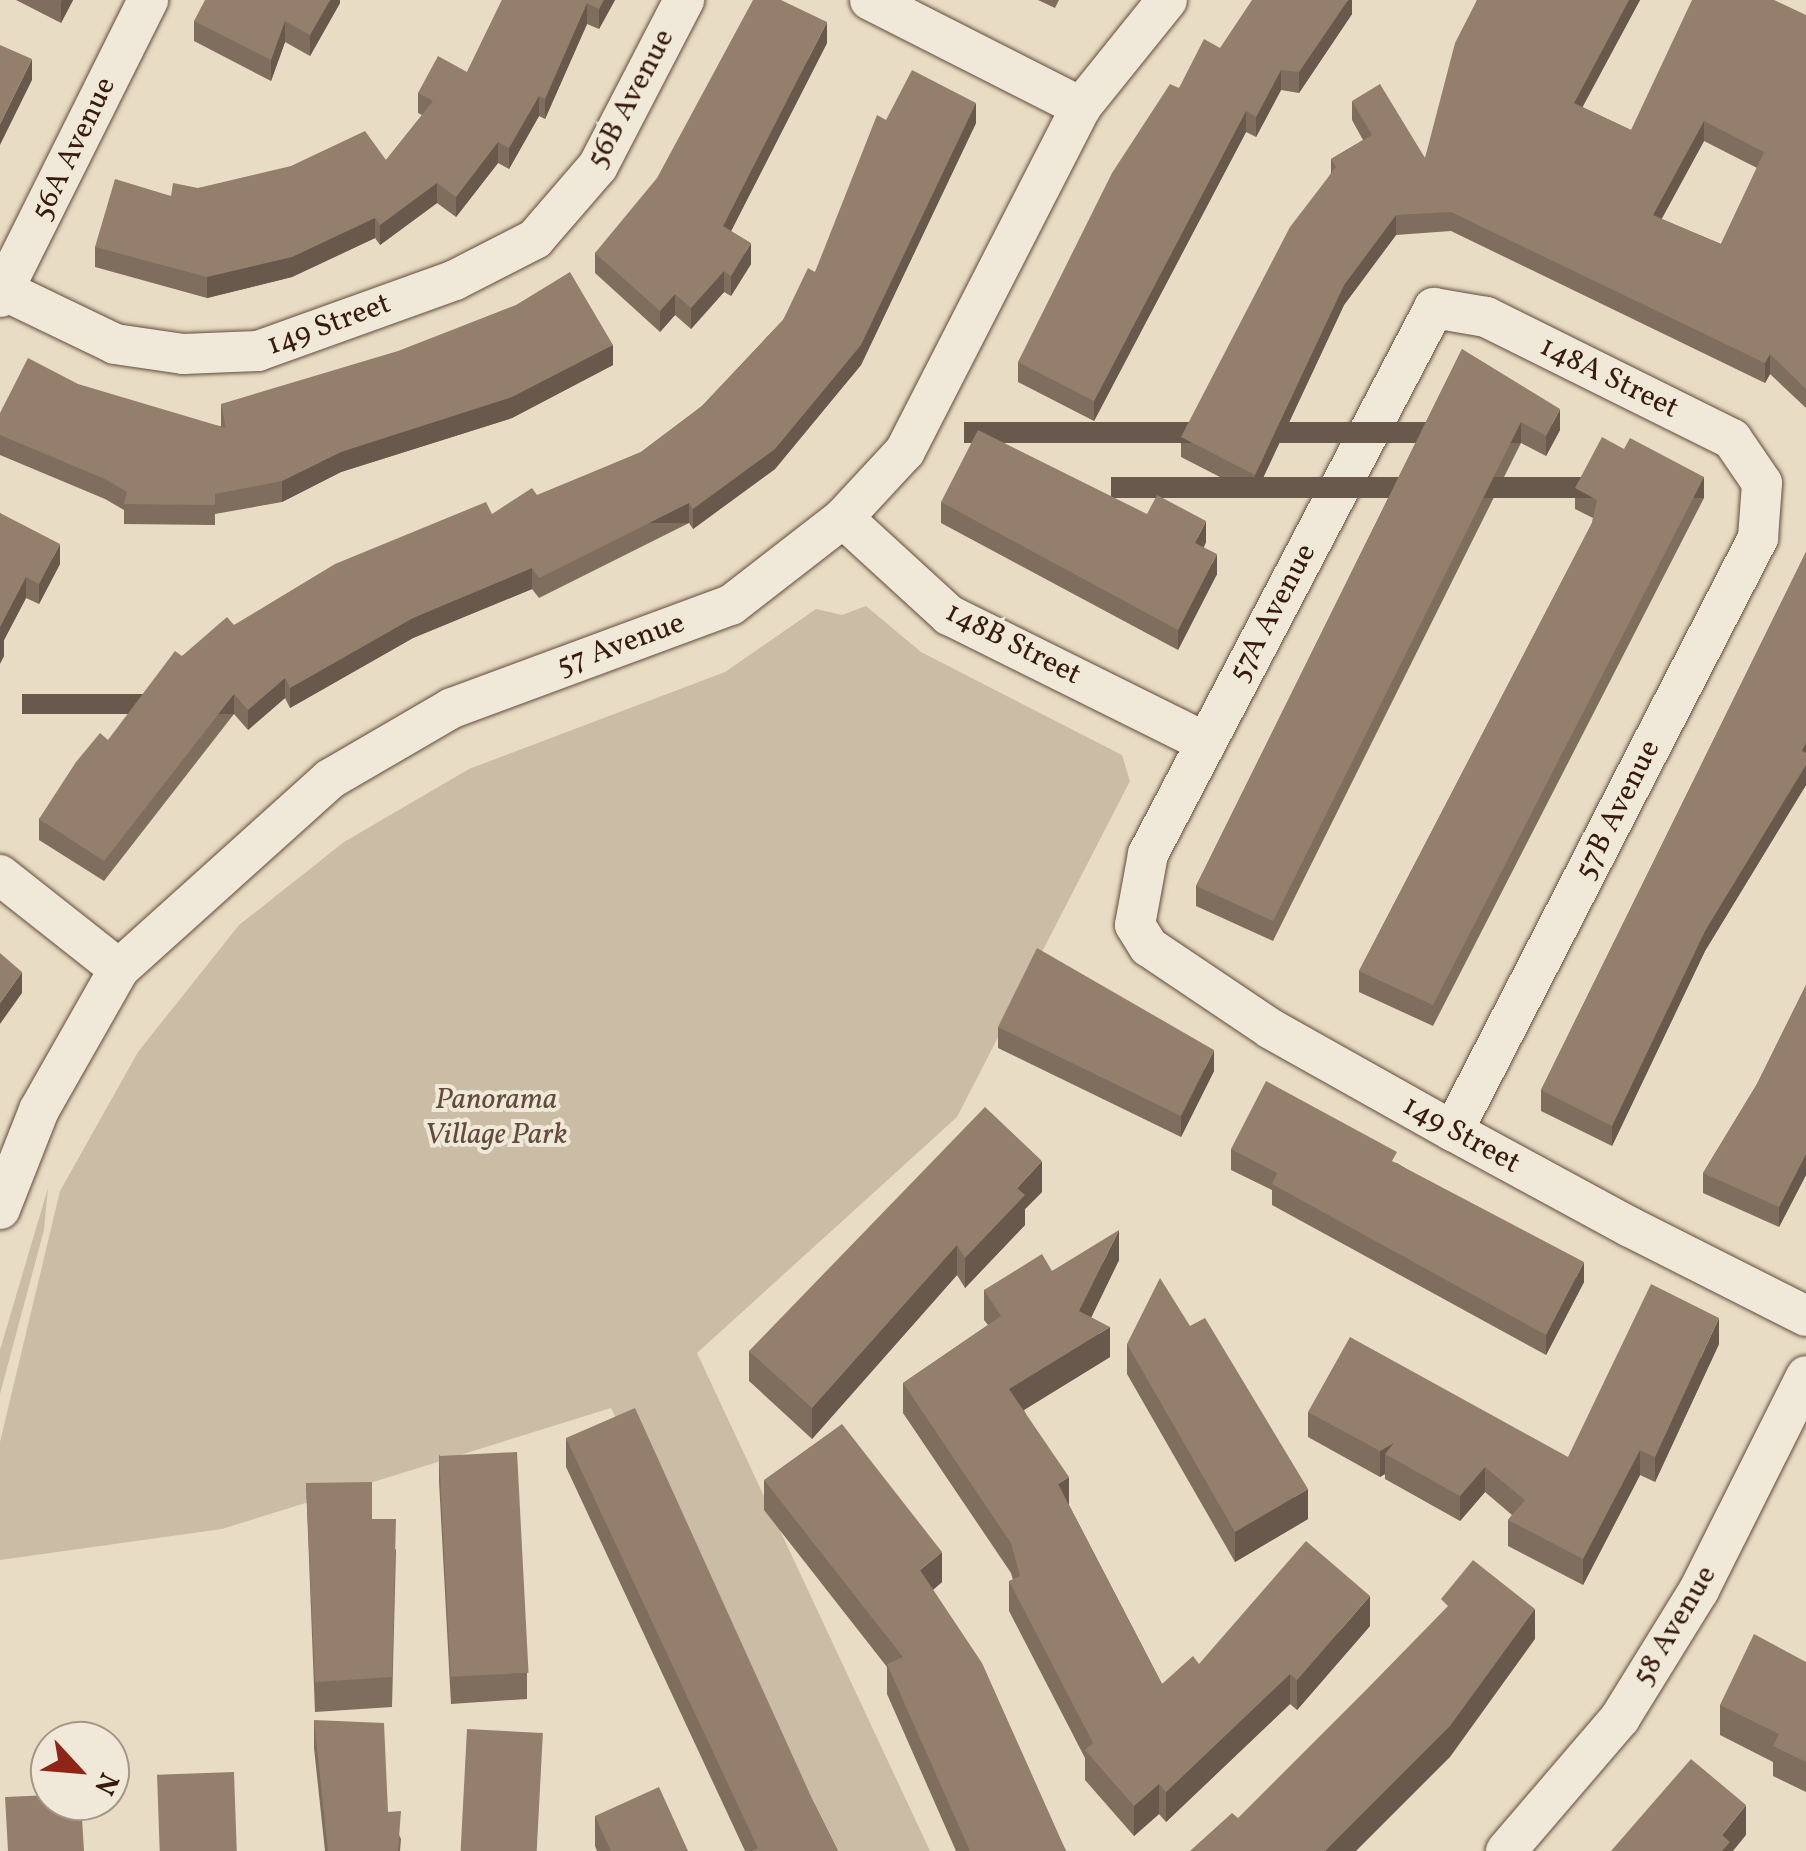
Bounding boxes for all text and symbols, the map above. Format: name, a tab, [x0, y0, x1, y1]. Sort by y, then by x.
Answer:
street label: 56B Avenue	[579, 23, 683, 175]
street label: 56A Avenue	[24, 72, 124, 226]
street label: 149 Street	[262, 286, 396, 364]
street label: 148A Street	[1534, 329, 1684, 427]
street label: 57A Avenue	[1222, 538, 1324, 688]
street label: 148B Street	[939, 594, 1087, 694]
street label: 57 Avenue	[552, 605, 690, 685]
street label: 57B Avenue	[1568, 734, 1668, 886]
park label: Panorama Village Park	[425, 1082, 567, 1152]
street label: 149 Street	[1396, 1088, 1526, 1182]
street label: 58 Avenue	[1625, 1559, 1725, 1693]
north arrow	[30, 1721, 130, 1821]
text: N	[84, 1766, 128, 1801]

